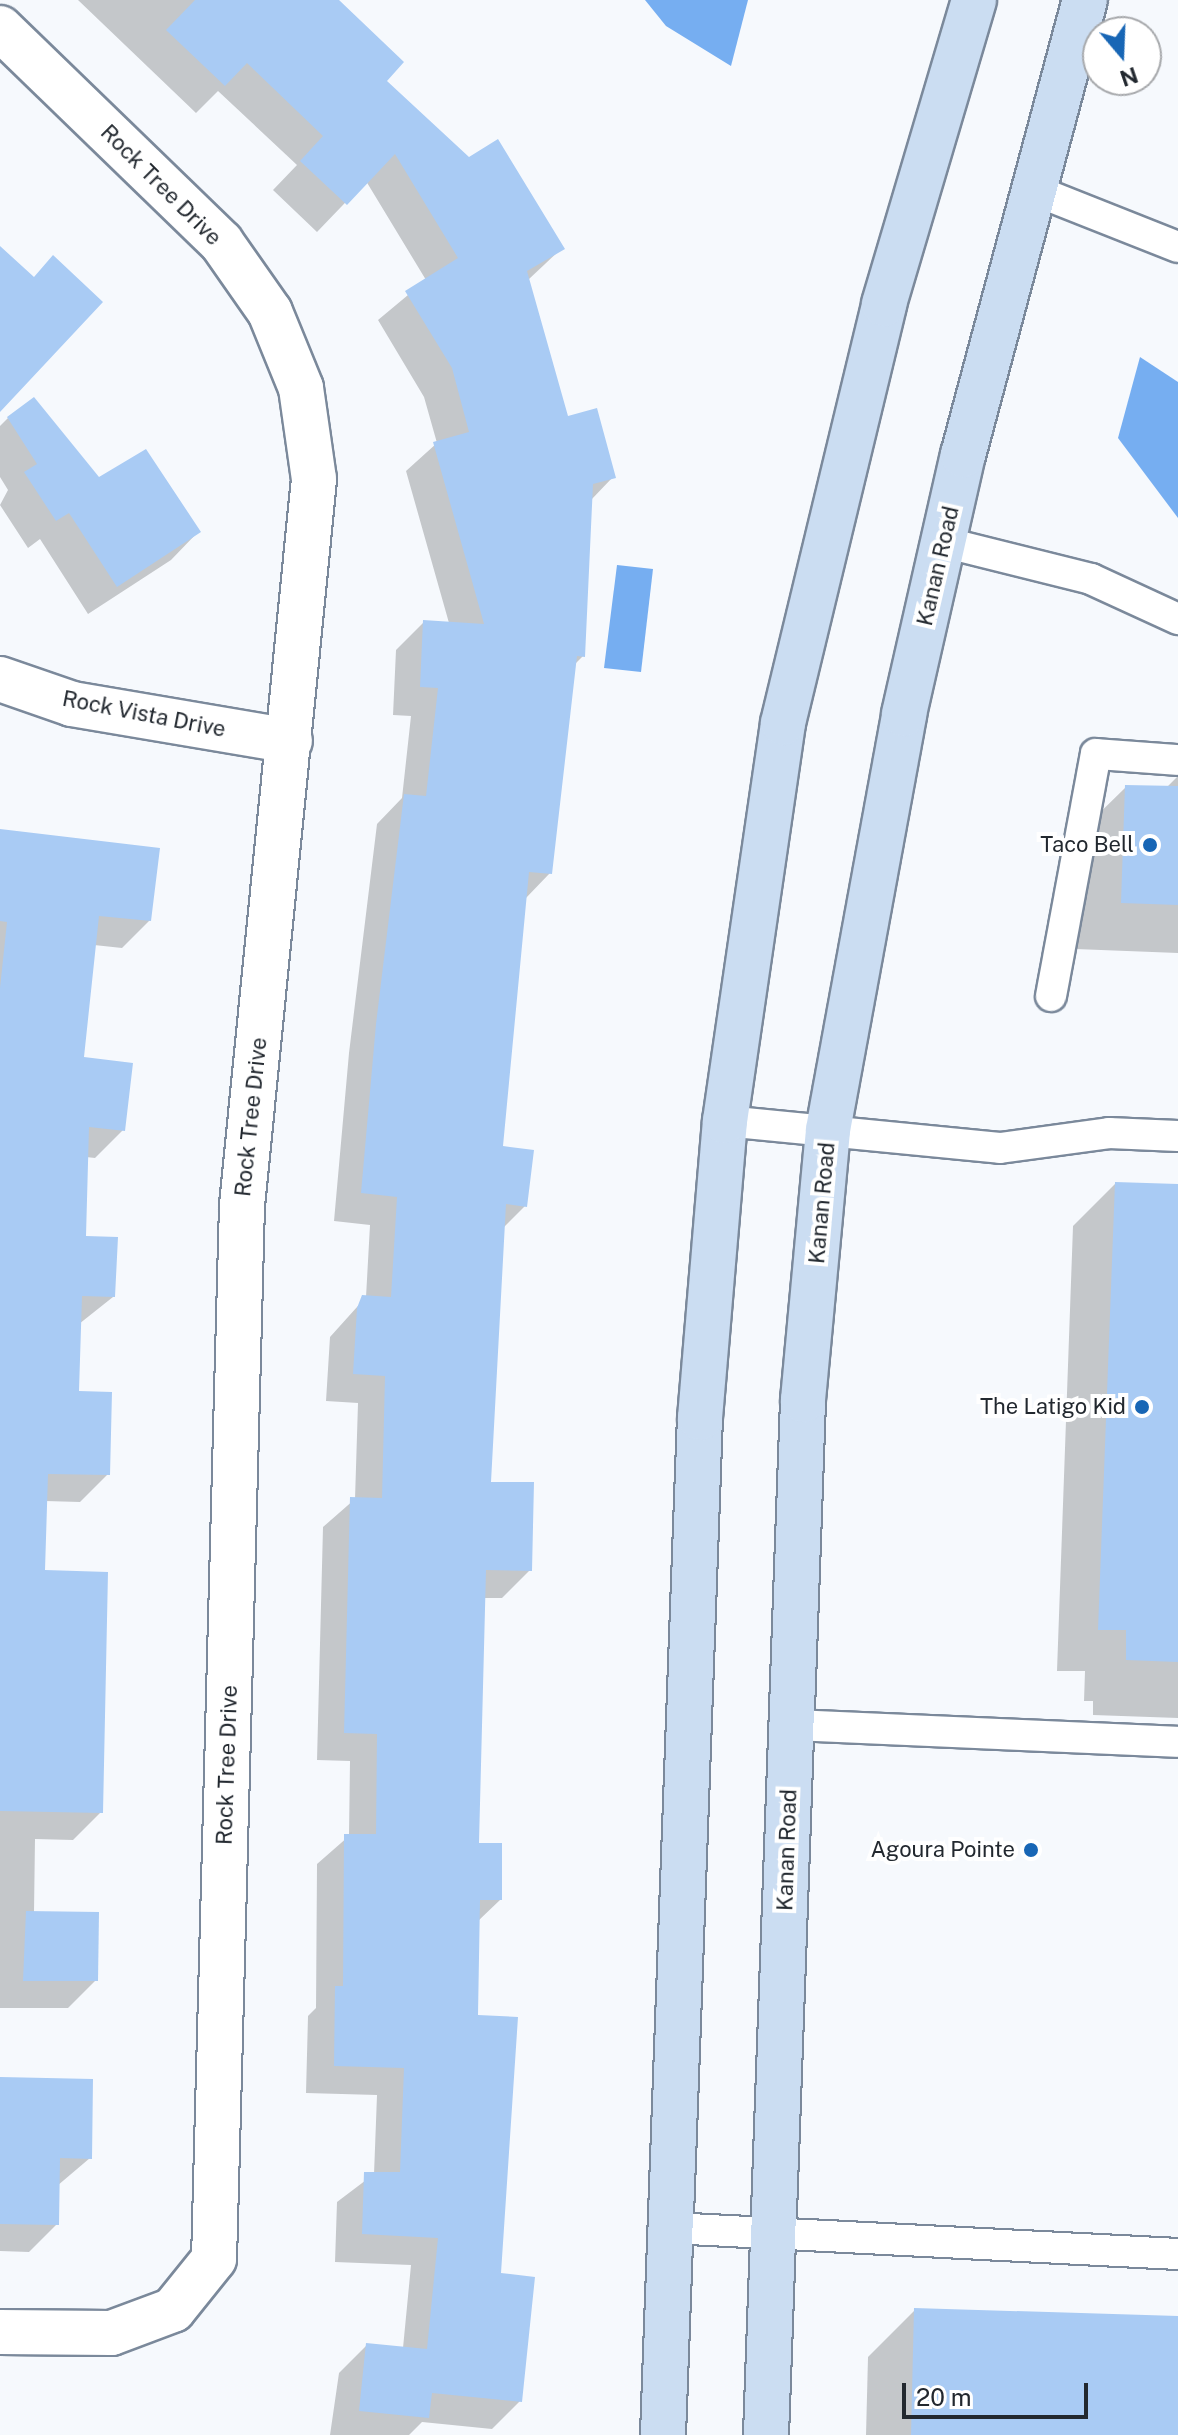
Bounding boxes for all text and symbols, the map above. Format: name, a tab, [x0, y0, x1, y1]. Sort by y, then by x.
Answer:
north arrow	[1082, 16, 1162, 96]
text: N	[1117, 62, 1142, 92]
street label: Rock Tree Drive	[95, 119, 227, 251]
street label: Kanan Road	[911, 504, 965, 628]
street label: Rock Vista Drive	[60, 685, 228, 743]
place label: Taco Bell	[1040, 832, 1134, 858]
marker: Taco Bell	[1141, 836, 1159, 854]
street label: Rock Tree Drive	[230, 1036, 272, 1198]
street label: Kanan Road	[804, 1141, 840, 1265]
place label: The Latigo Kid	[980, 1394, 1126, 1420]
marker: The Latigo Kid	[1133, 1398, 1151, 1416]
street label: Rock Tree Drive	[211, 1685, 243, 1845]
street label: Kanan Road	[772, 1789, 802, 1911]
place label: Agoura Pointe	[871, 1837, 1015, 1863]
marker: Agoura Pointe	[1022, 1841, 1040, 1859]
scale bar	[906, 2367, 1092, 2417]
text: 20 m	[916, 2383, 972, 2411]

